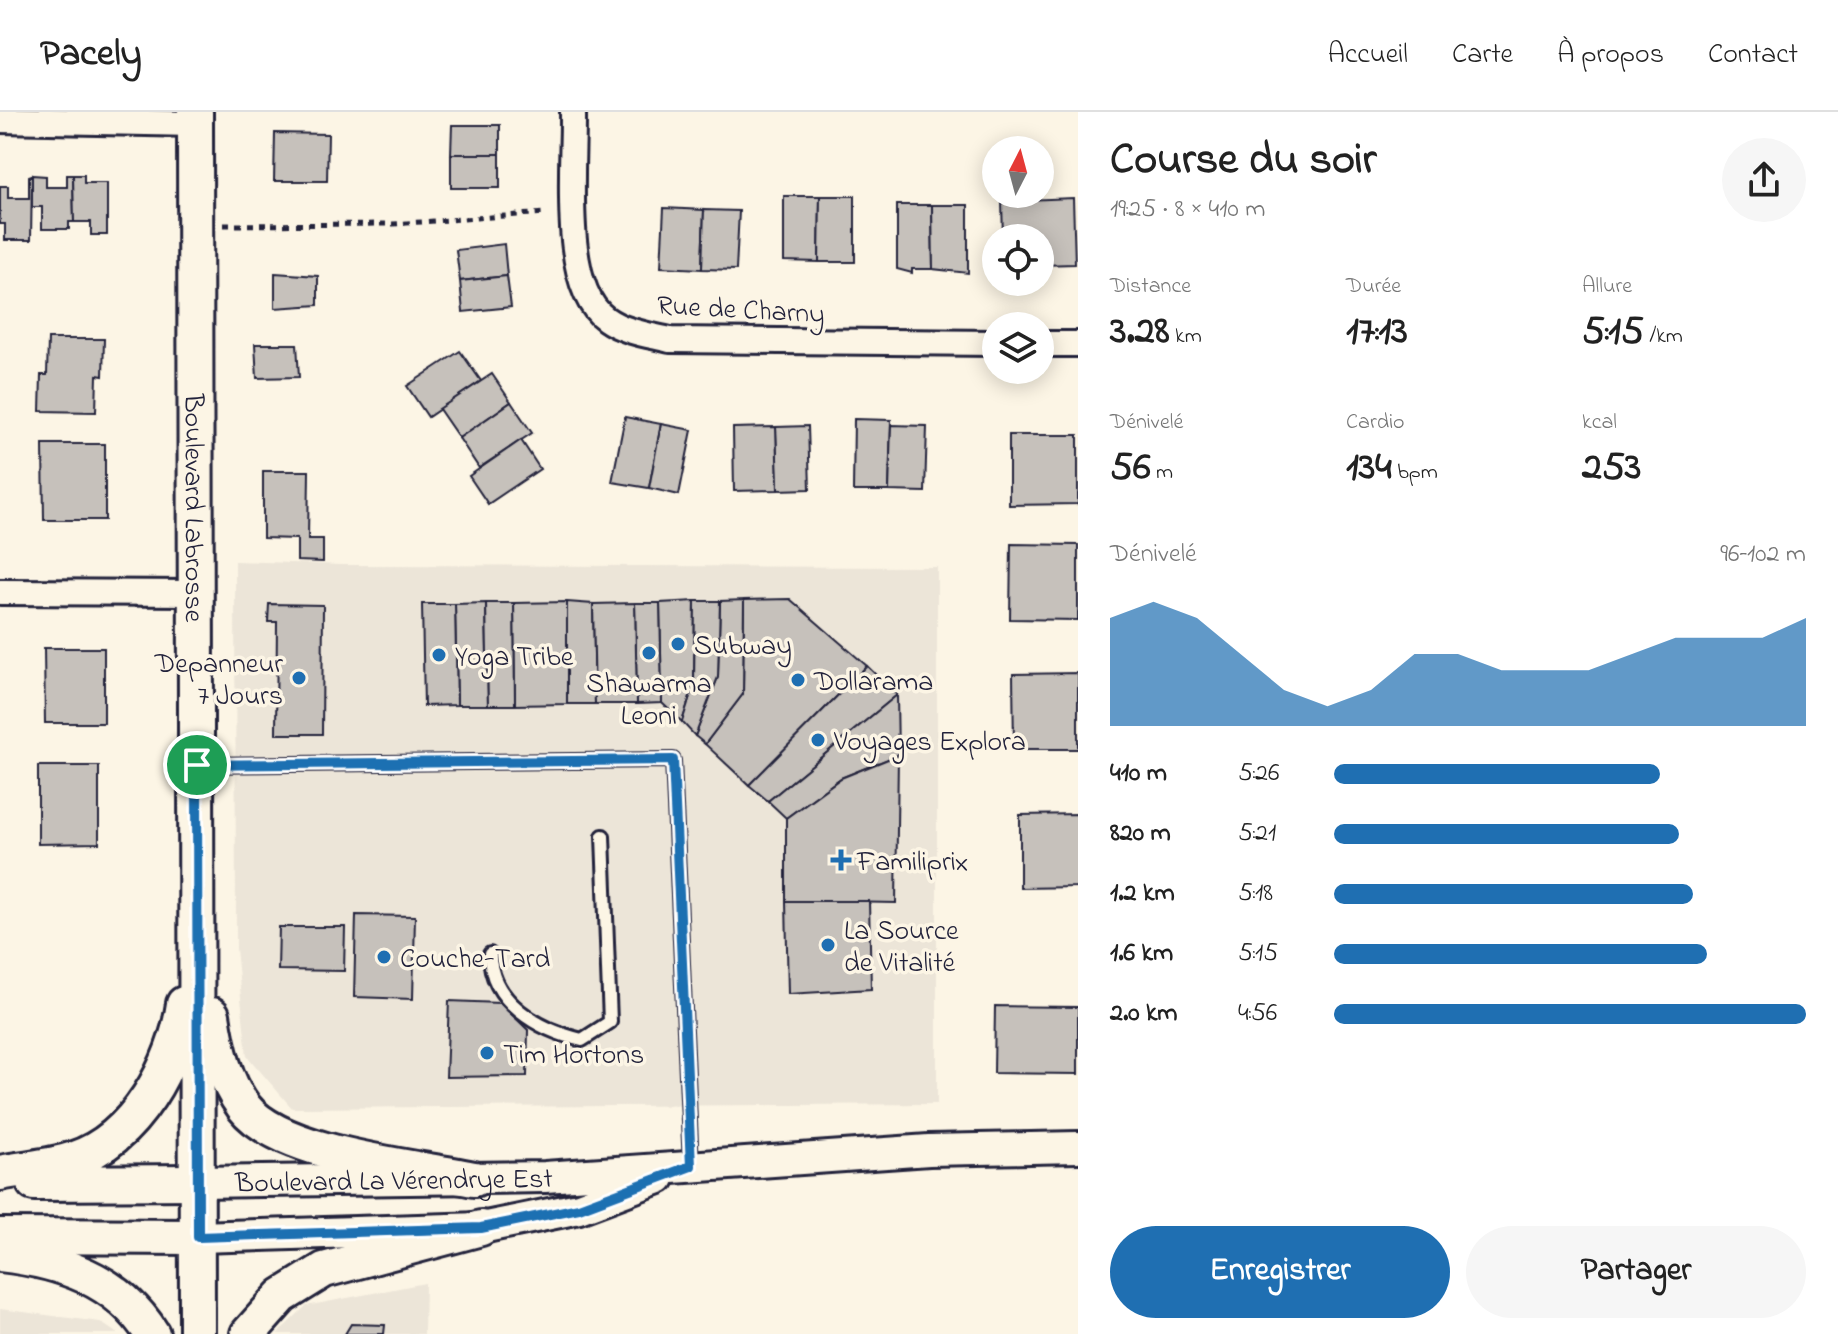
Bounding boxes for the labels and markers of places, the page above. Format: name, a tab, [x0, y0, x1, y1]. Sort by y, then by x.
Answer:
place label: Subway	[694, 627, 792, 668]
marker: Subway	[669, 635, 687, 653]
place label: Yoga Tribe	[455, 638, 574, 679]
marker: Shawarma Leoni	[640, 644, 658, 662]
place label: Depanneur 7 Jours	[154, 645, 283, 718]
marker: Yoga Tribe	[430, 646, 448, 664]
place label: Dollarama	[813, 663, 933, 704]
place label: Shawarma Leoni	[586, 665, 712, 738]
marker: Depanneur 7 Jours	[290, 669, 308, 687]
marker: Dollarama	[789, 671, 807, 689]
place label: Voyages Explora	[833, 723, 1026, 764]
pin	[163, 731, 231, 799]
marker: Voyages Explora	[809, 731, 827, 749]
place label: Familiprix	[856, 843, 968, 884]
marker: Familiprix	[832, 851, 850, 869]
place label: La Source de Vitalité	[844, 912, 959, 985]
marker: La Source de Vitalité	[819, 936, 837, 954]
place label: Couche-Tard	[400, 940, 550, 981]
marker: Couche-Tard	[375, 948, 393, 966]
place label: Tim Hortons	[503, 1036, 644, 1077]
marker: Tim Hortons	[478, 1044, 496, 1062]

